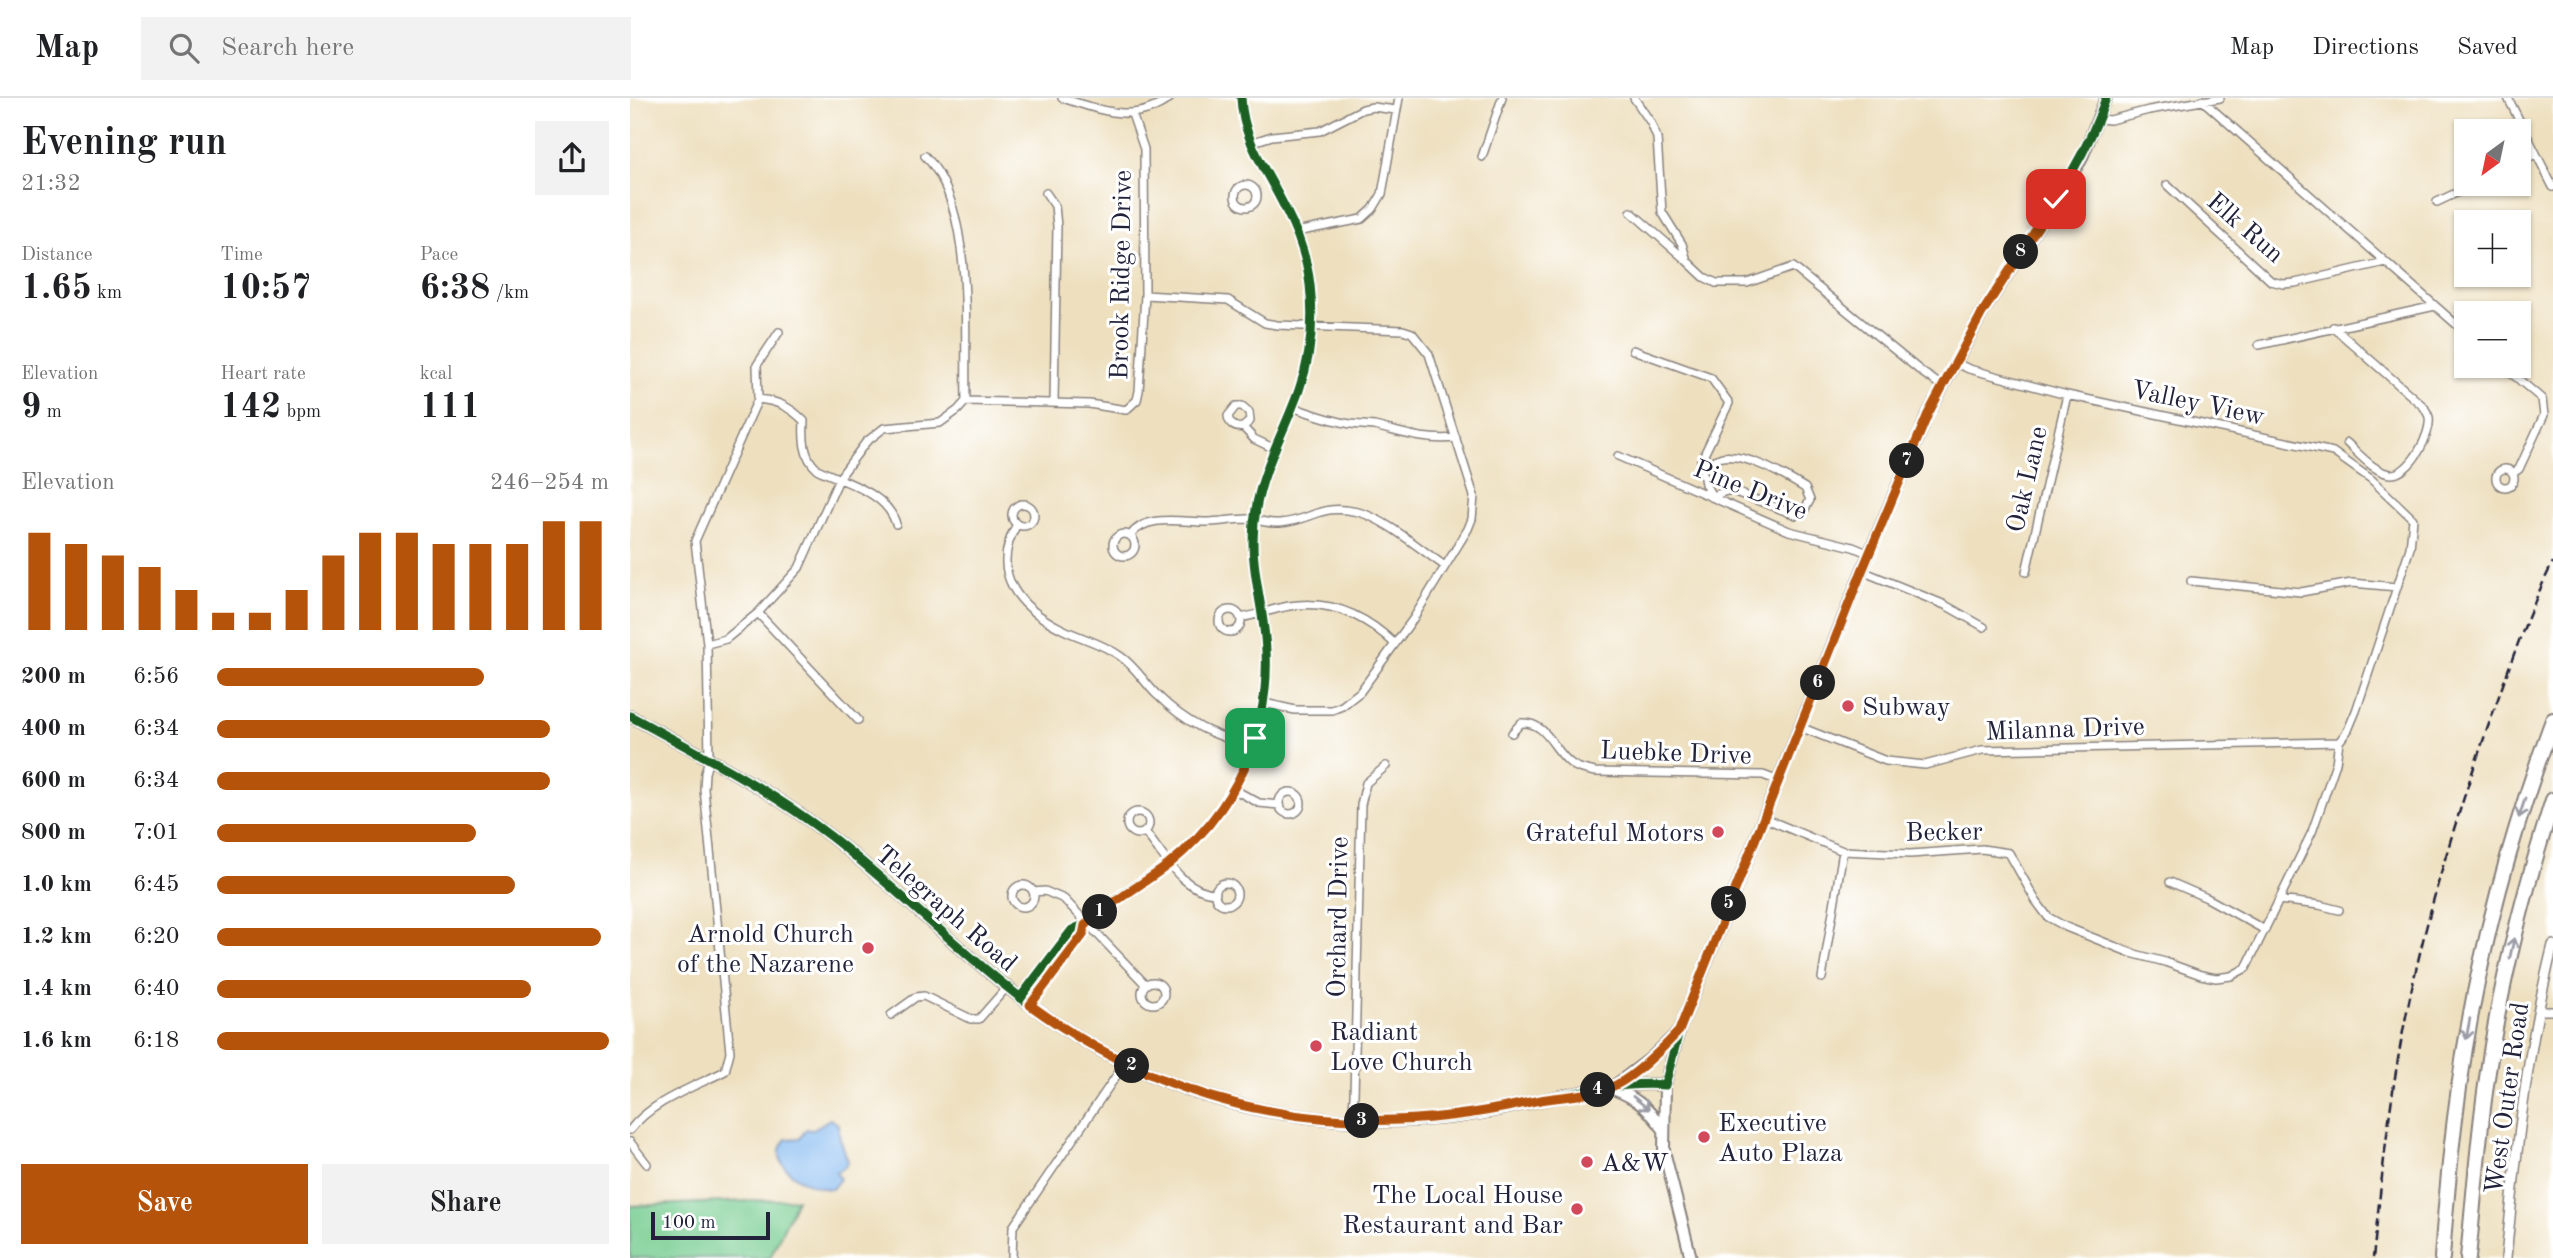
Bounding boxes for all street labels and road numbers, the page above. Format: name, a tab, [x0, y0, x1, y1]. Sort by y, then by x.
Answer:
street label: Brook Ridge Drive	[1107, 170, 1137, 380]
street label: Elk Run	[2201, 188, 2288, 269]
street label: Valley View	[2128, 377, 2267, 431]
street label: Oak Lane	[2003, 424, 2053, 535]
street label: Pine Drive	[1690, 456, 1811, 525]
street label: Milanna Drive	[1985, 714, 2145, 746]
street label: Luebke Drive	[1600, 738, 1752, 770]
street label: Becker	[1905, 819, 1983, 847]
street label: Orchard Drive	[1325, 836, 1353, 998]
street label: Telegraph Road	[870, 841, 1021, 978]
street label: West Outer Road	[2482, 1000, 2534, 1196]

